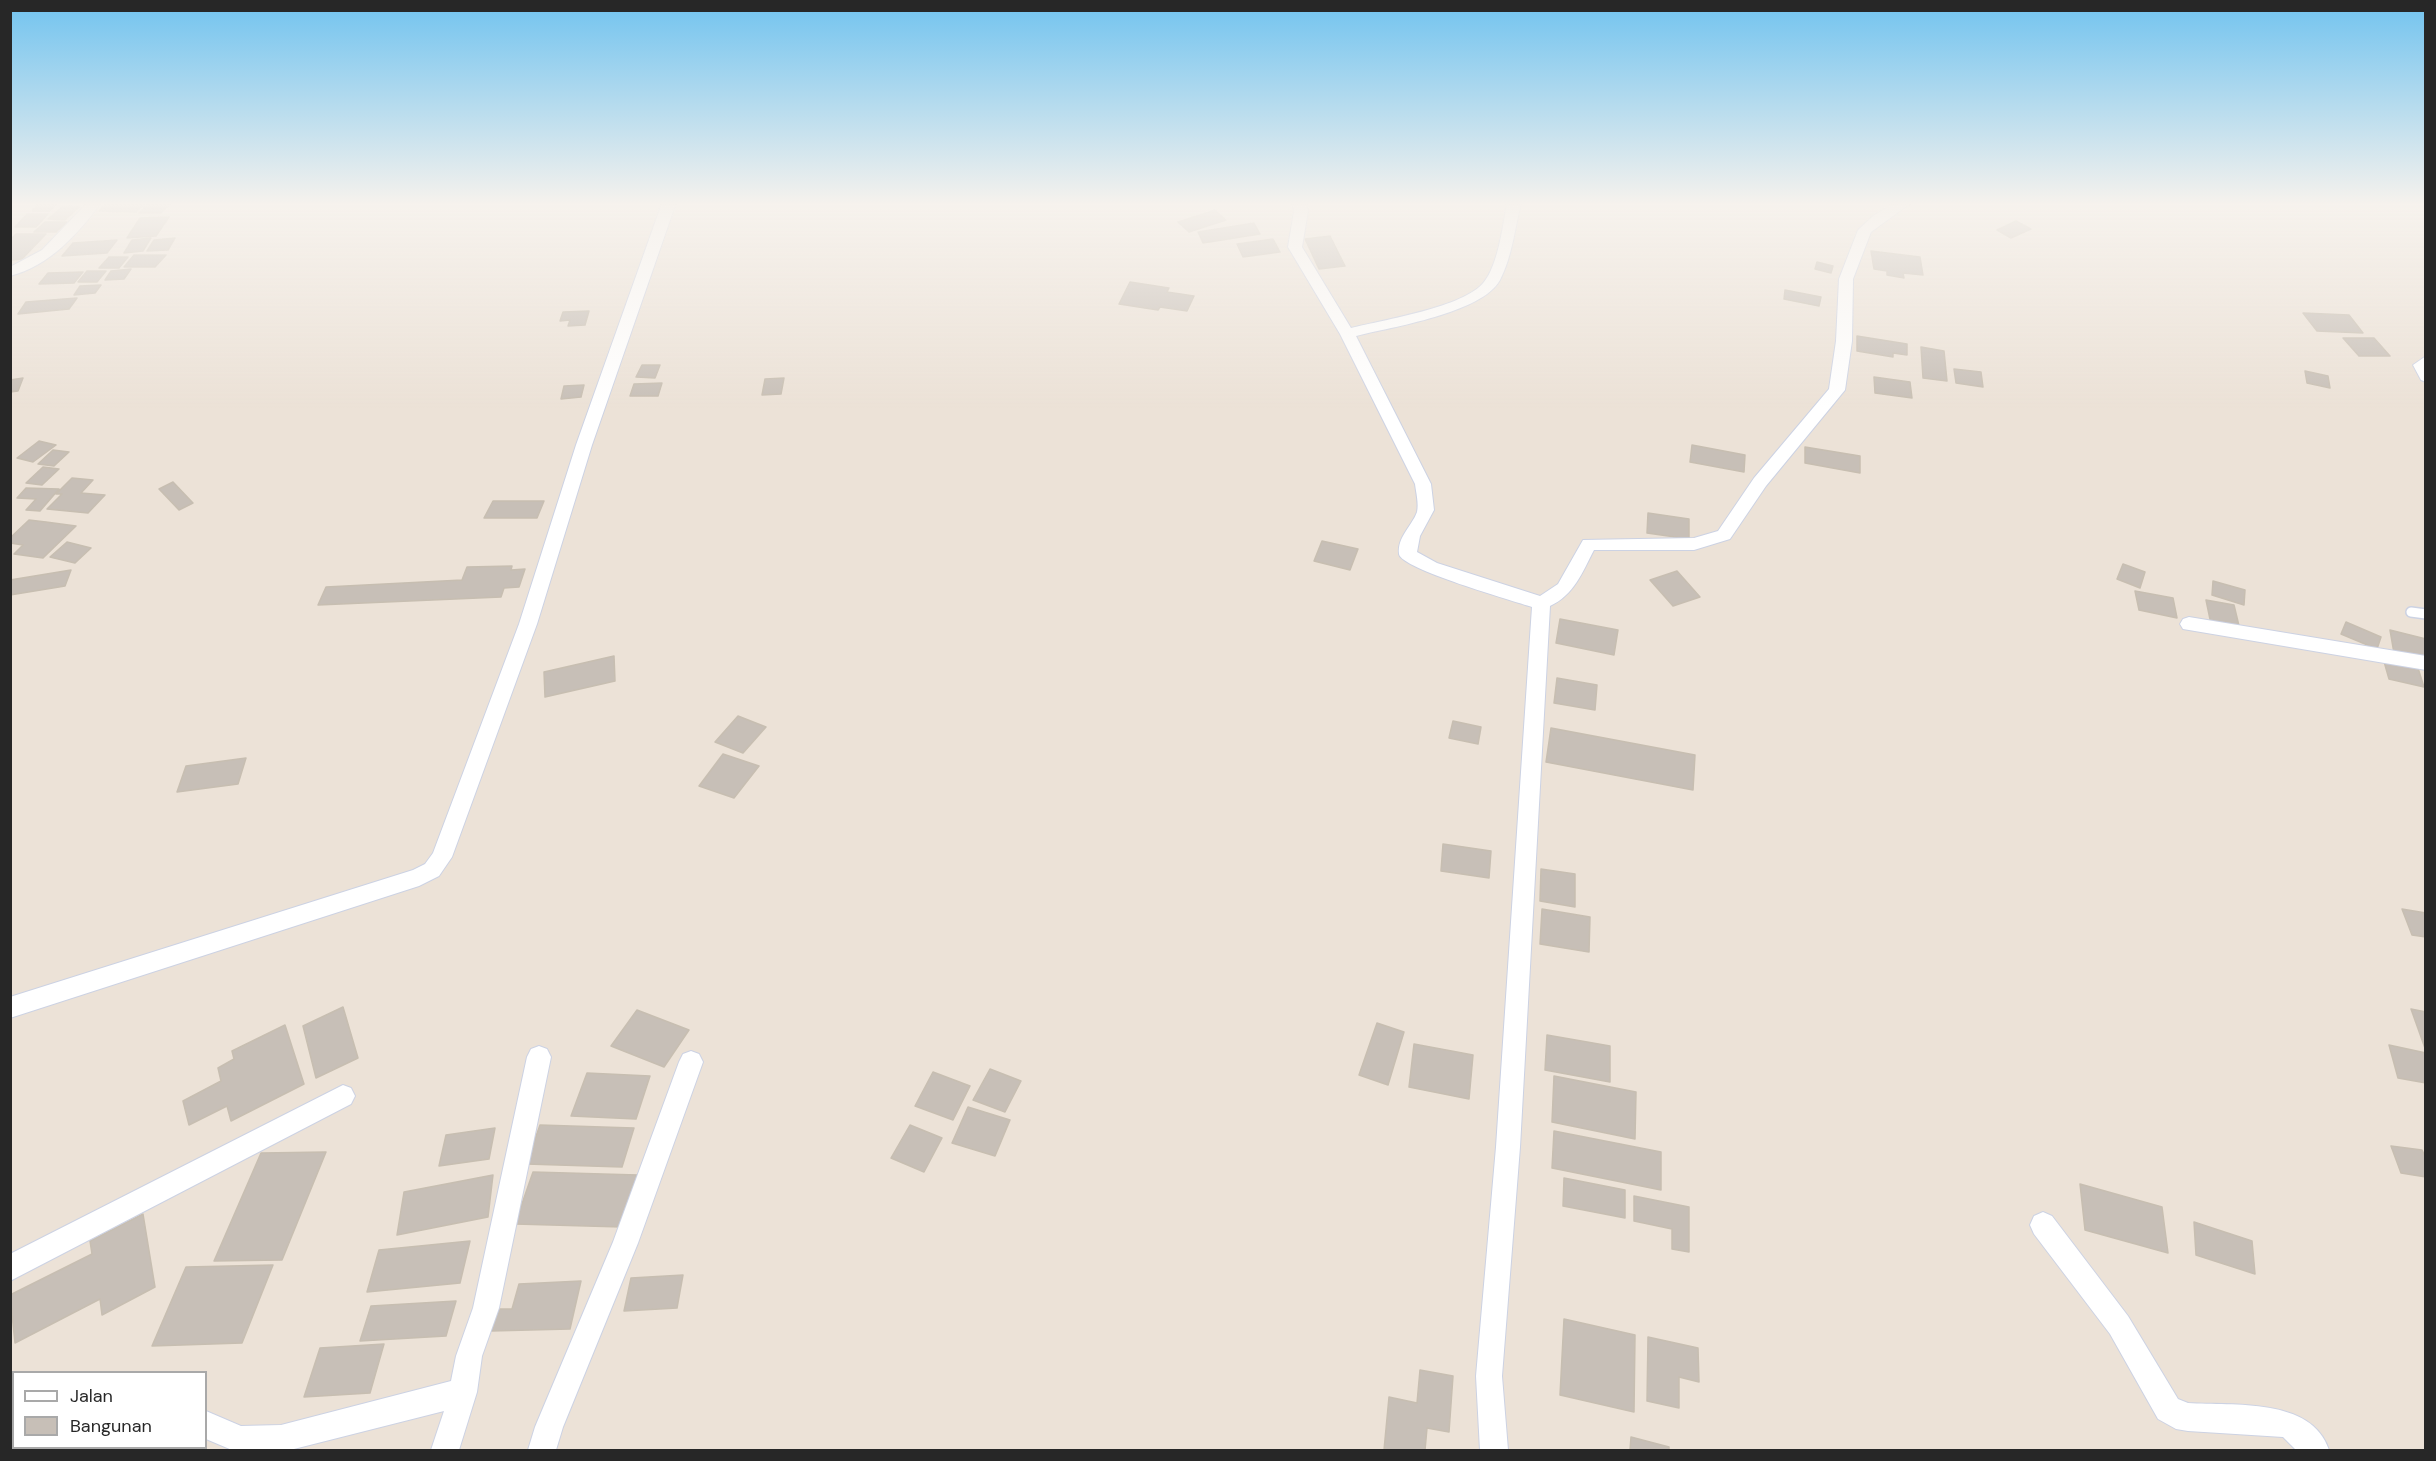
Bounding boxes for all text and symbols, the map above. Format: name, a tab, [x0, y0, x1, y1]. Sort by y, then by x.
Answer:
legend	[12, 1371, 207, 1449]
text: Jalan	[70, 1384, 113, 1408]
text: Bangunan	[70, 1414, 152, 1438]

